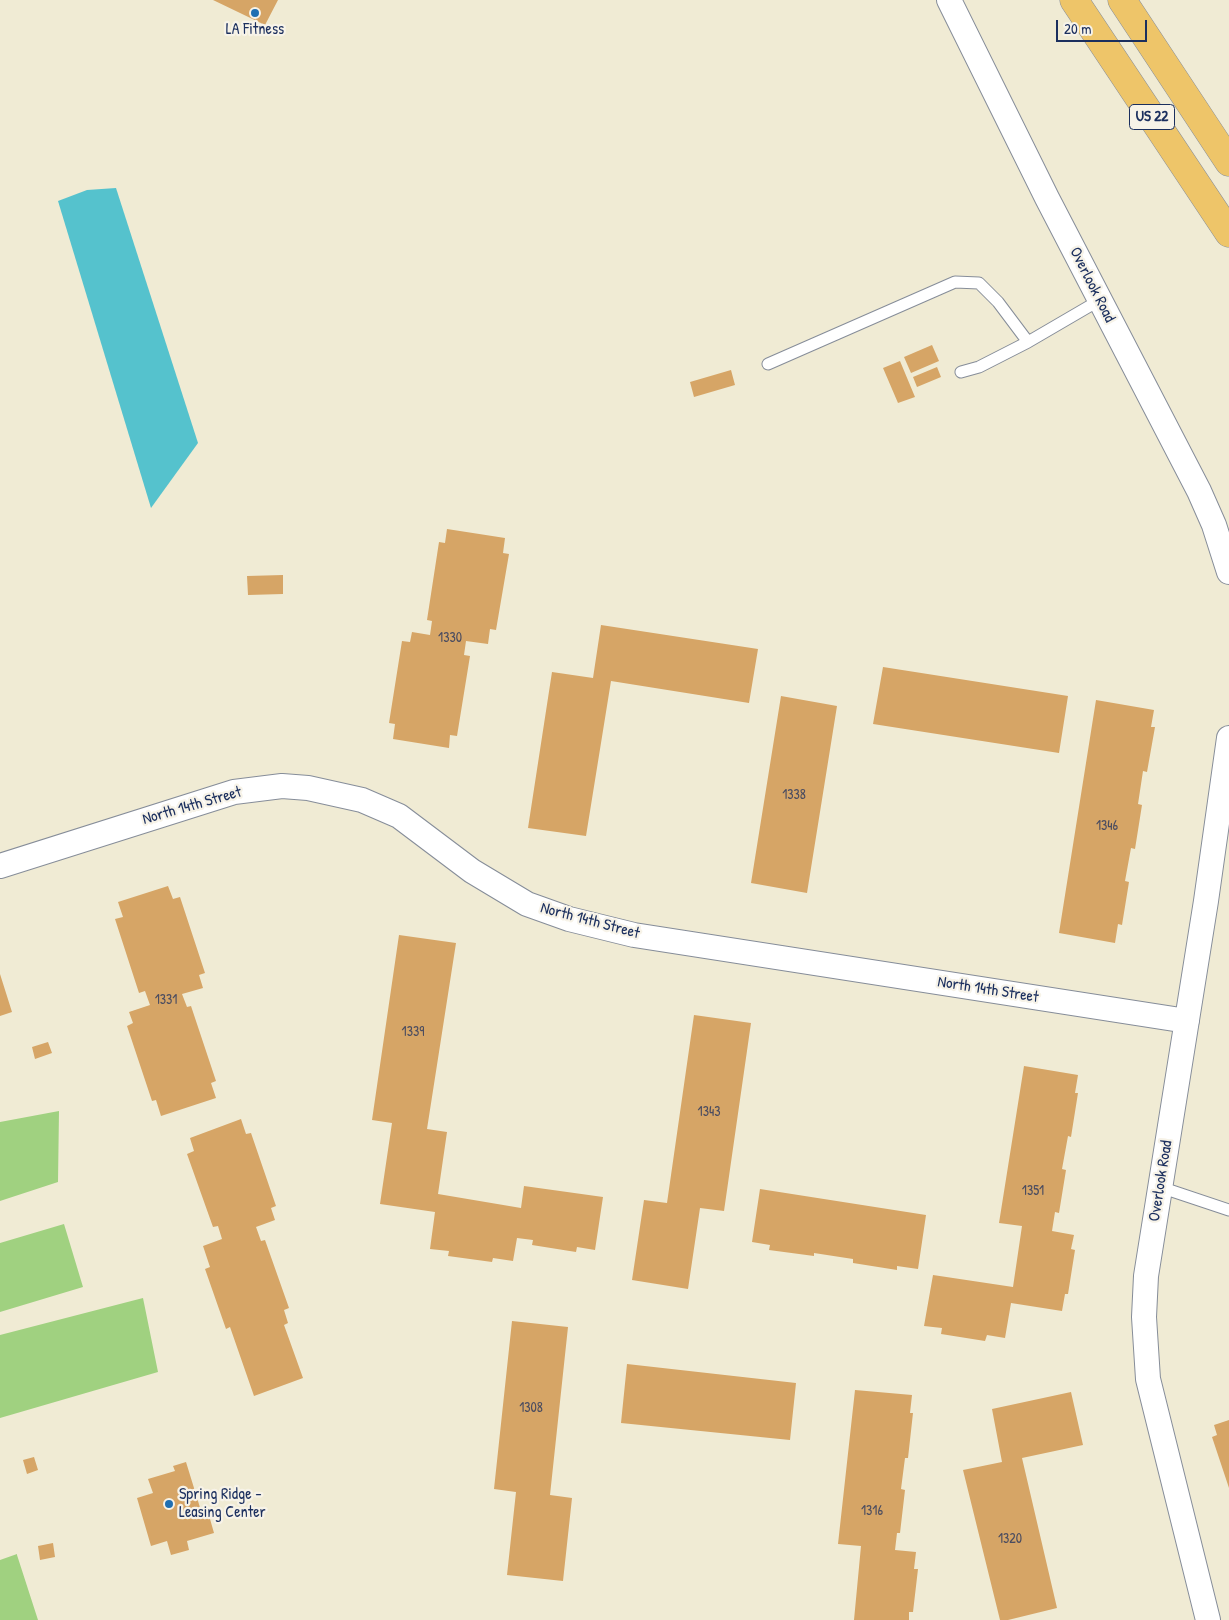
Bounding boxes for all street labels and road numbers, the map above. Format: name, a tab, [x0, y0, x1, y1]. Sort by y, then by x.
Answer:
road number: US 22	[1130, 104, 1174, 130]
street label: Overlook Road	[1065, 244, 1119, 326]
street label: North 14th Street	[140, 783, 244, 829]
street label: North 14th Street	[538, 899, 642, 943]
street label: North 14th Street	[936, 973, 1040, 1007]
street label: Overlook Road	[1145, 1139, 1177, 1223]

